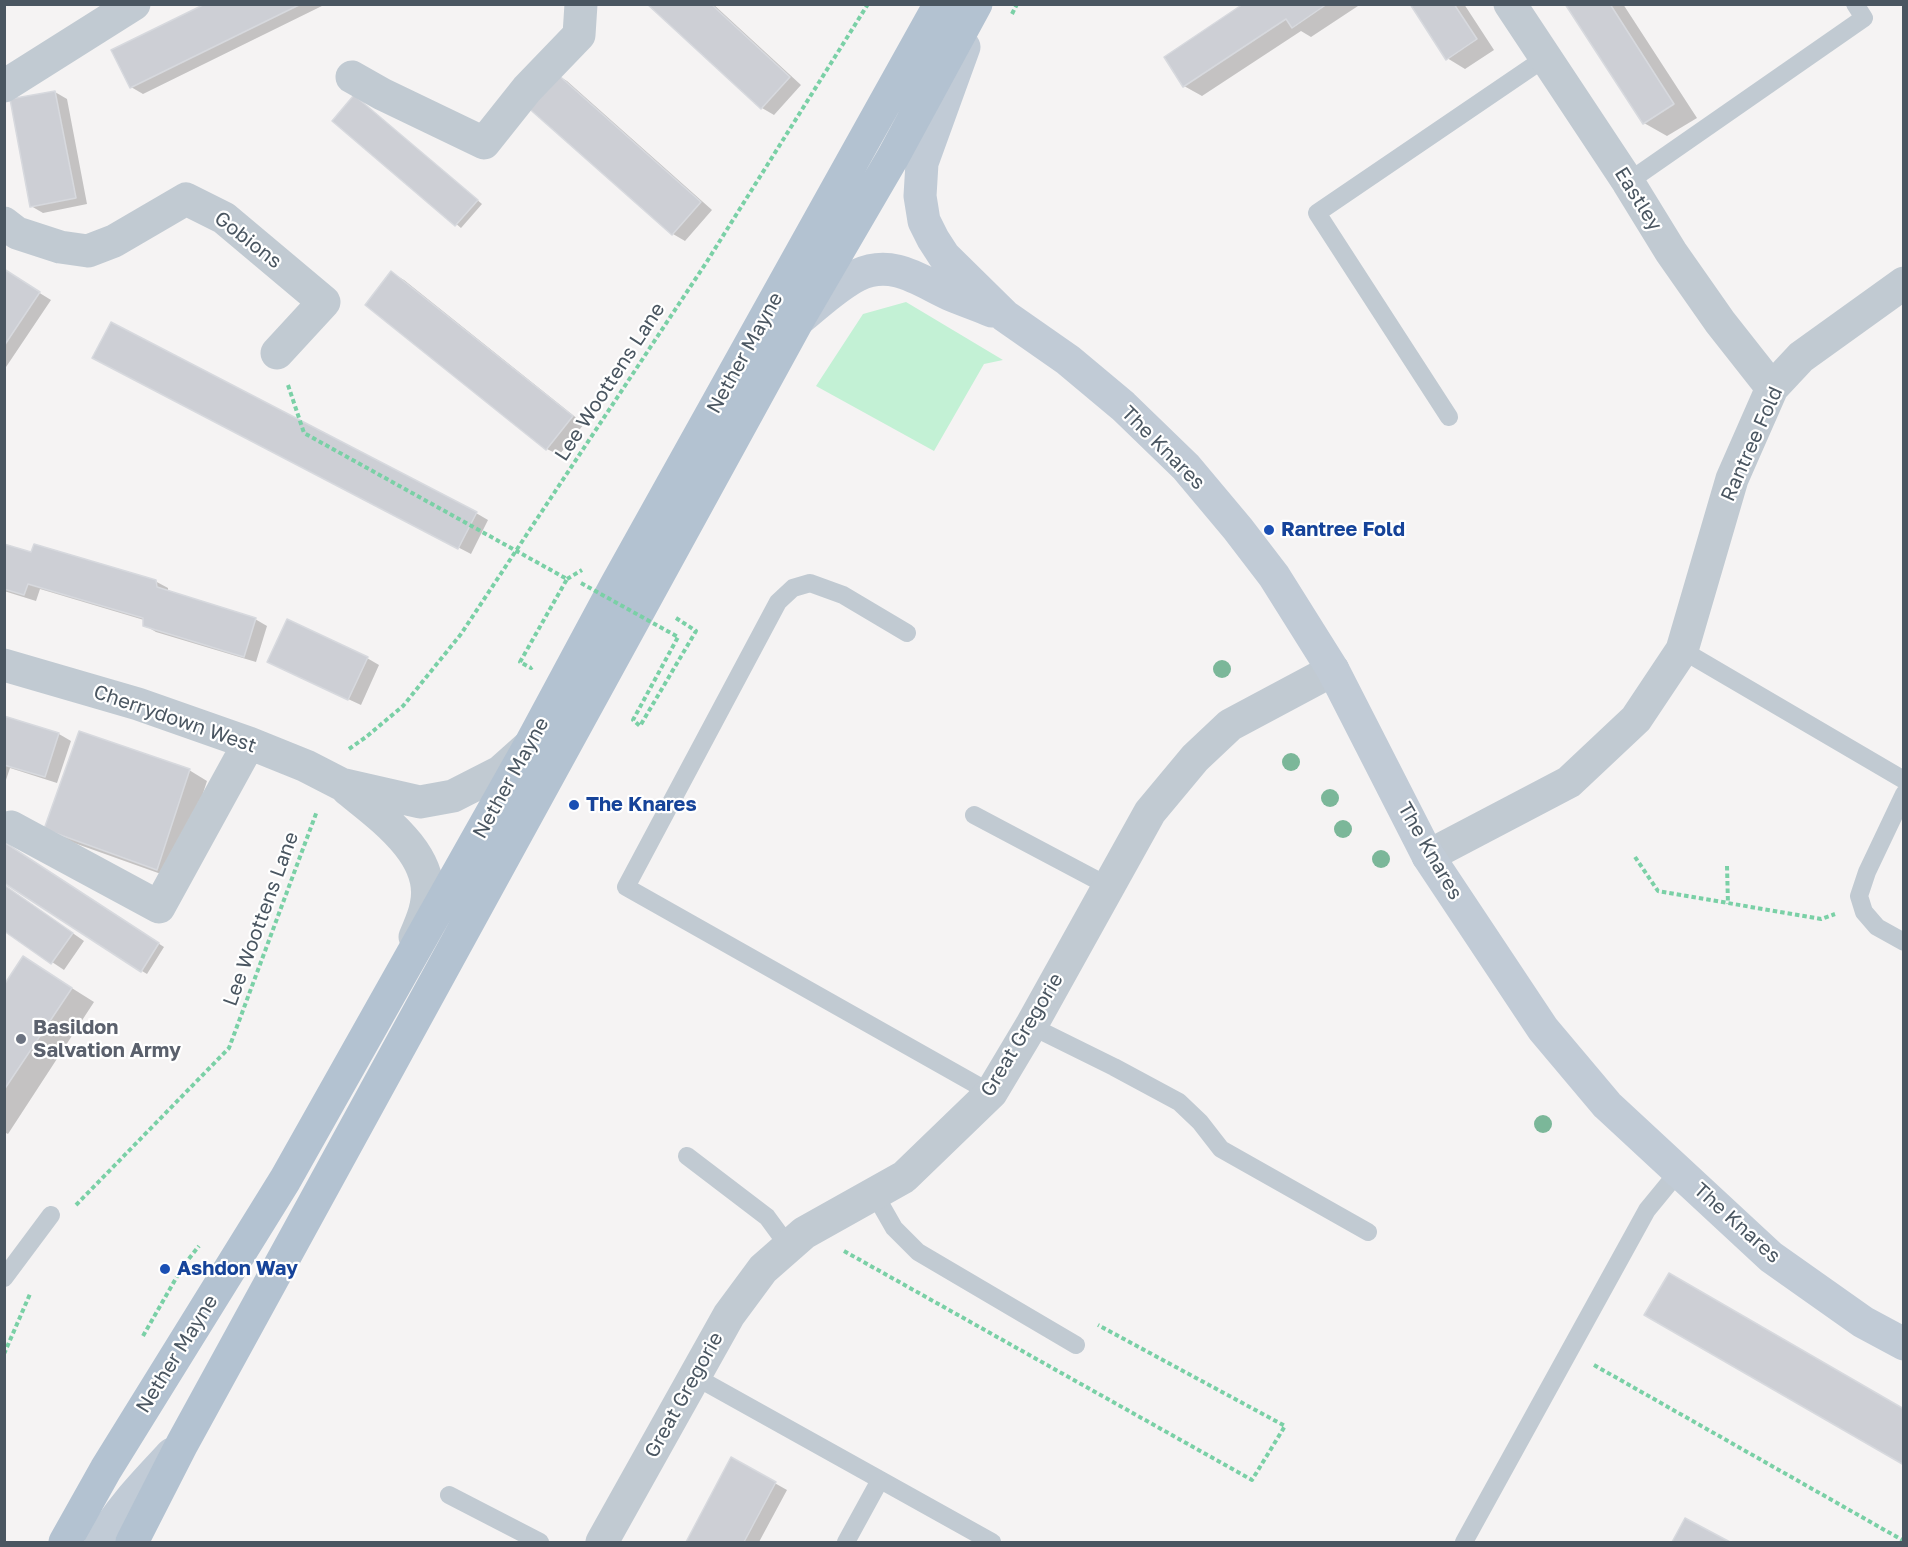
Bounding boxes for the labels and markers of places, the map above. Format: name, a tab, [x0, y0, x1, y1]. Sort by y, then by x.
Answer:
place label: Rantree Fold	[1281, 518, 1405, 542]
marker: Rantree Fold	[1262, 523, 1276, 537]
place label: The Knares	[586, 793, 697, 817]
marker: The Knares	[567, 798, 581, 812]
place label: Basildon Salvation Army	[33, 1016, 181, 1063]
marker: Basildon Salvation Army	[14, 1032, 28, 1046]
place label: Ashdon Way	[177, 1257, 298, 1281]
marker: Ashdon Way	[158, 1262, 172, 1276]

